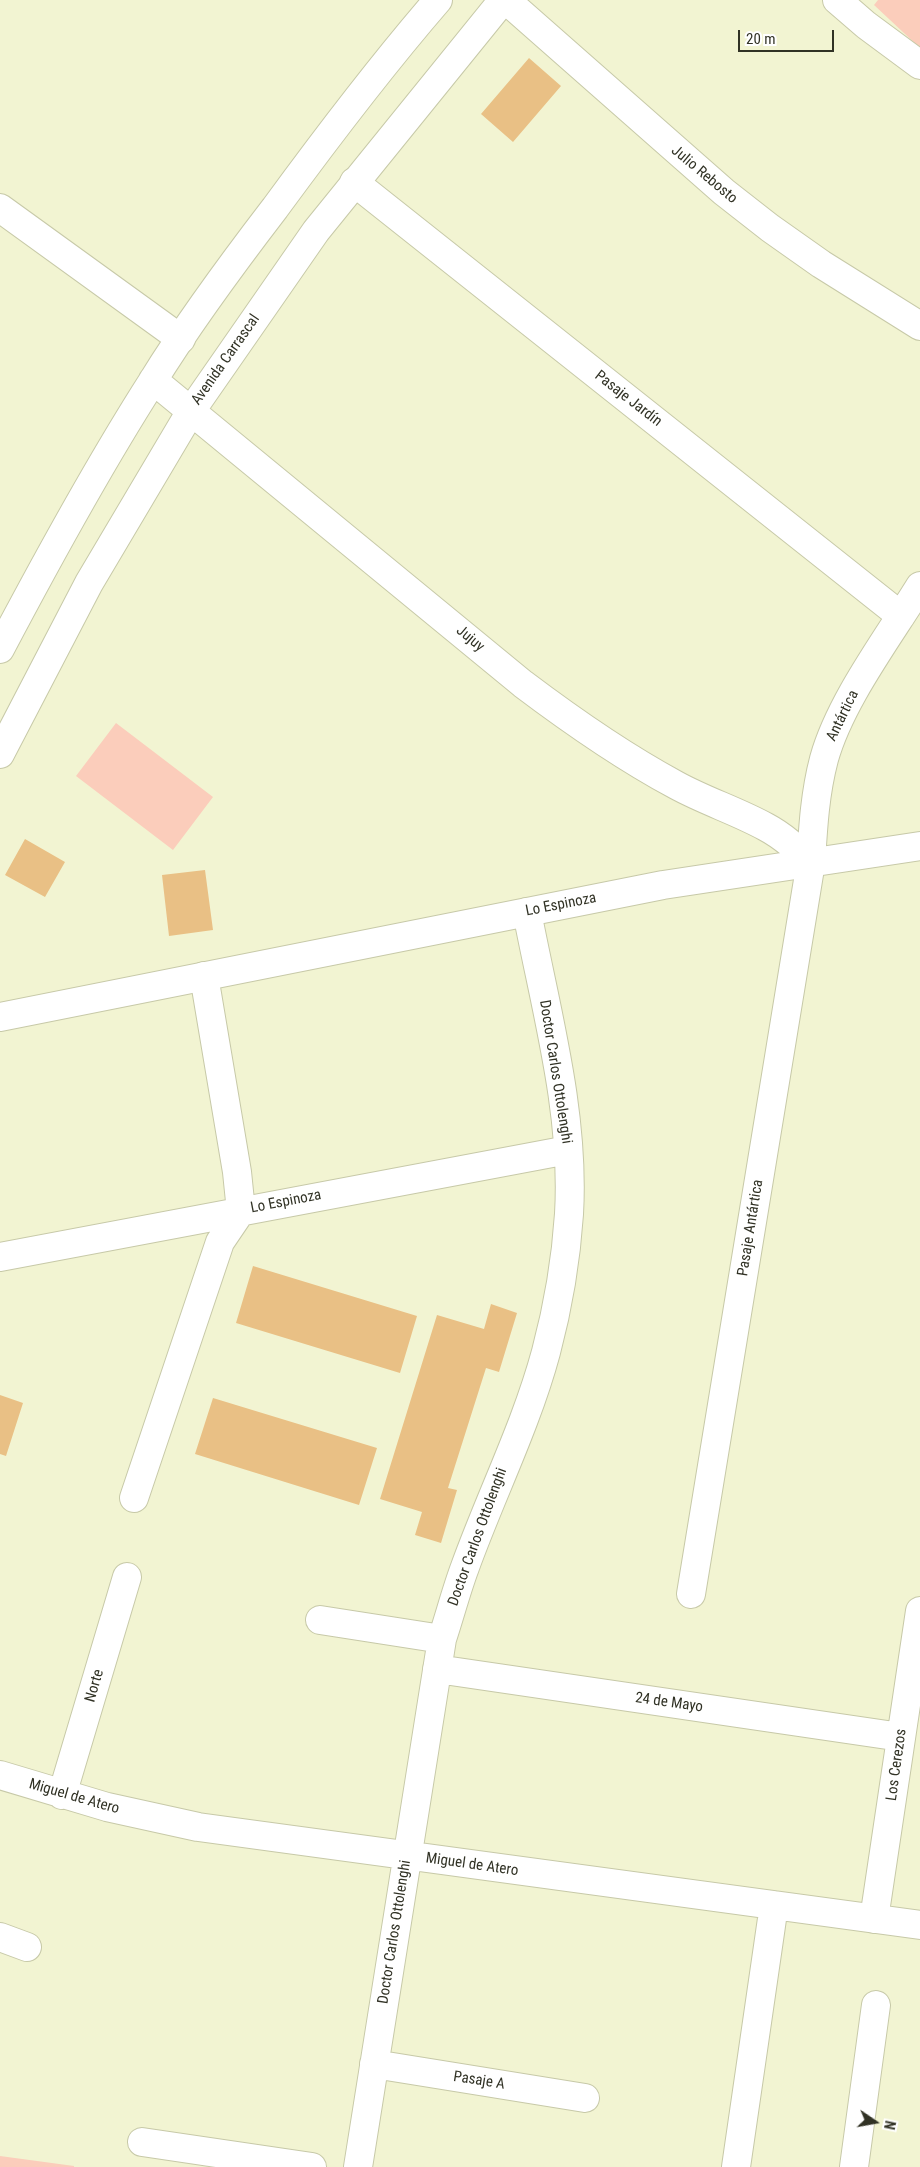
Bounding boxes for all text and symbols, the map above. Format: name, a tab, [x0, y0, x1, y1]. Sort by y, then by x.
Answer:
scale bar	[740, 20, 836, 52]
text: 20 m	[746, 30, 776, 48]
street label: Julio Rebosto	[667, 142, 741, 208]
street label: Avenida Carrascal	[188, 311, 264, 409]
street label: Pasaje Jardín	[591, 367, 665, 431]
street label: Jujuy	[452, 622, 488, 656]
street label: Antártica	[823, 688, 863, 744]
street label: Lo Espinoza	[524, 889, 598, 921]
street label: Doctor Carlos Ottolenghi	[535, 999, 575, 1145]
street label: Pasaje Antártica	[734, 1178, 768, 1278]
street label: Lo Espinoza	[249, 1186, 323, 1218]
street label: Doctor Carlos Ottolenghi	[445, 1466, 511, 1608]
street label: Norte	[82, 1668, 108, 1704]
street label: 24 de Mayo	[634, 1689, 704, 1717]
street label: Los Cerezos	[883, 1728, 911, 1802]
street label: Miguel de Atero	[27, 1776, 121, 1818]
street label: Miguel de Atero	[425, 1850, 519, 1880]
street label: Doctor Carlos Ottolenghi	[375, 1859, 415, 2005]
street label: Pasaje A	[452, 2068, 506, 2094]
north arrow	[850, 2097, 900, 2147]
text: N	[881, 2119, 898, 2131]

